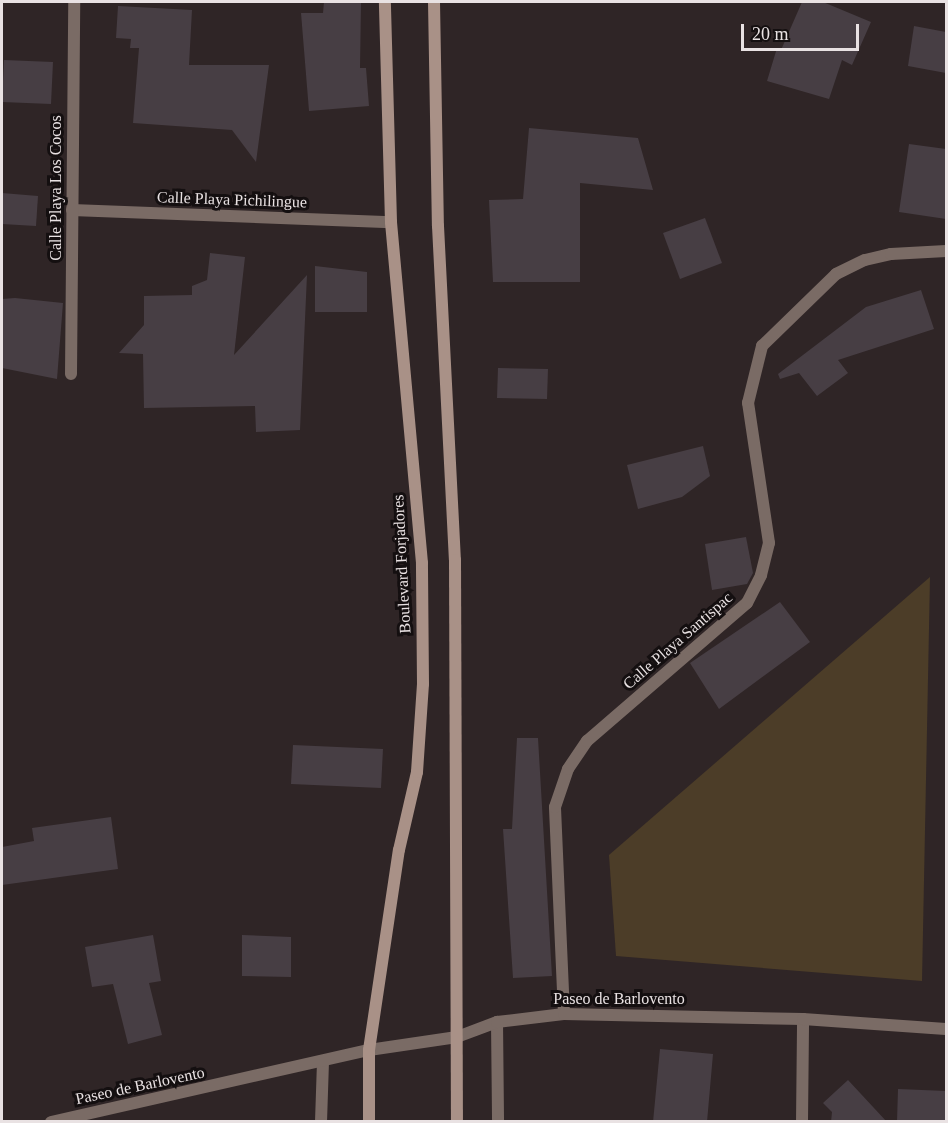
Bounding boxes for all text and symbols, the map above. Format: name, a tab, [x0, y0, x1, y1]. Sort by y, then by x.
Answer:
scale bar	[744, 12, 862, 50]
text: 20 m	[752, 24, 789, 44]
street label: Calle Playa Los Cocos	[46, 115, 66, 261]
street label: Calle Playa Pichilingue	[157, 188, 307, 212]
street label: Boulevard Forjadores	[389, 494, 415, 634]
street label: Calle Playa Santispac	[619, 588, 737, 694]
street label: Paseo de Barlovento	[553, 989, 685, 1009]
street label: Paseo de Barlovento	[74, 1063, 206, 1109]

